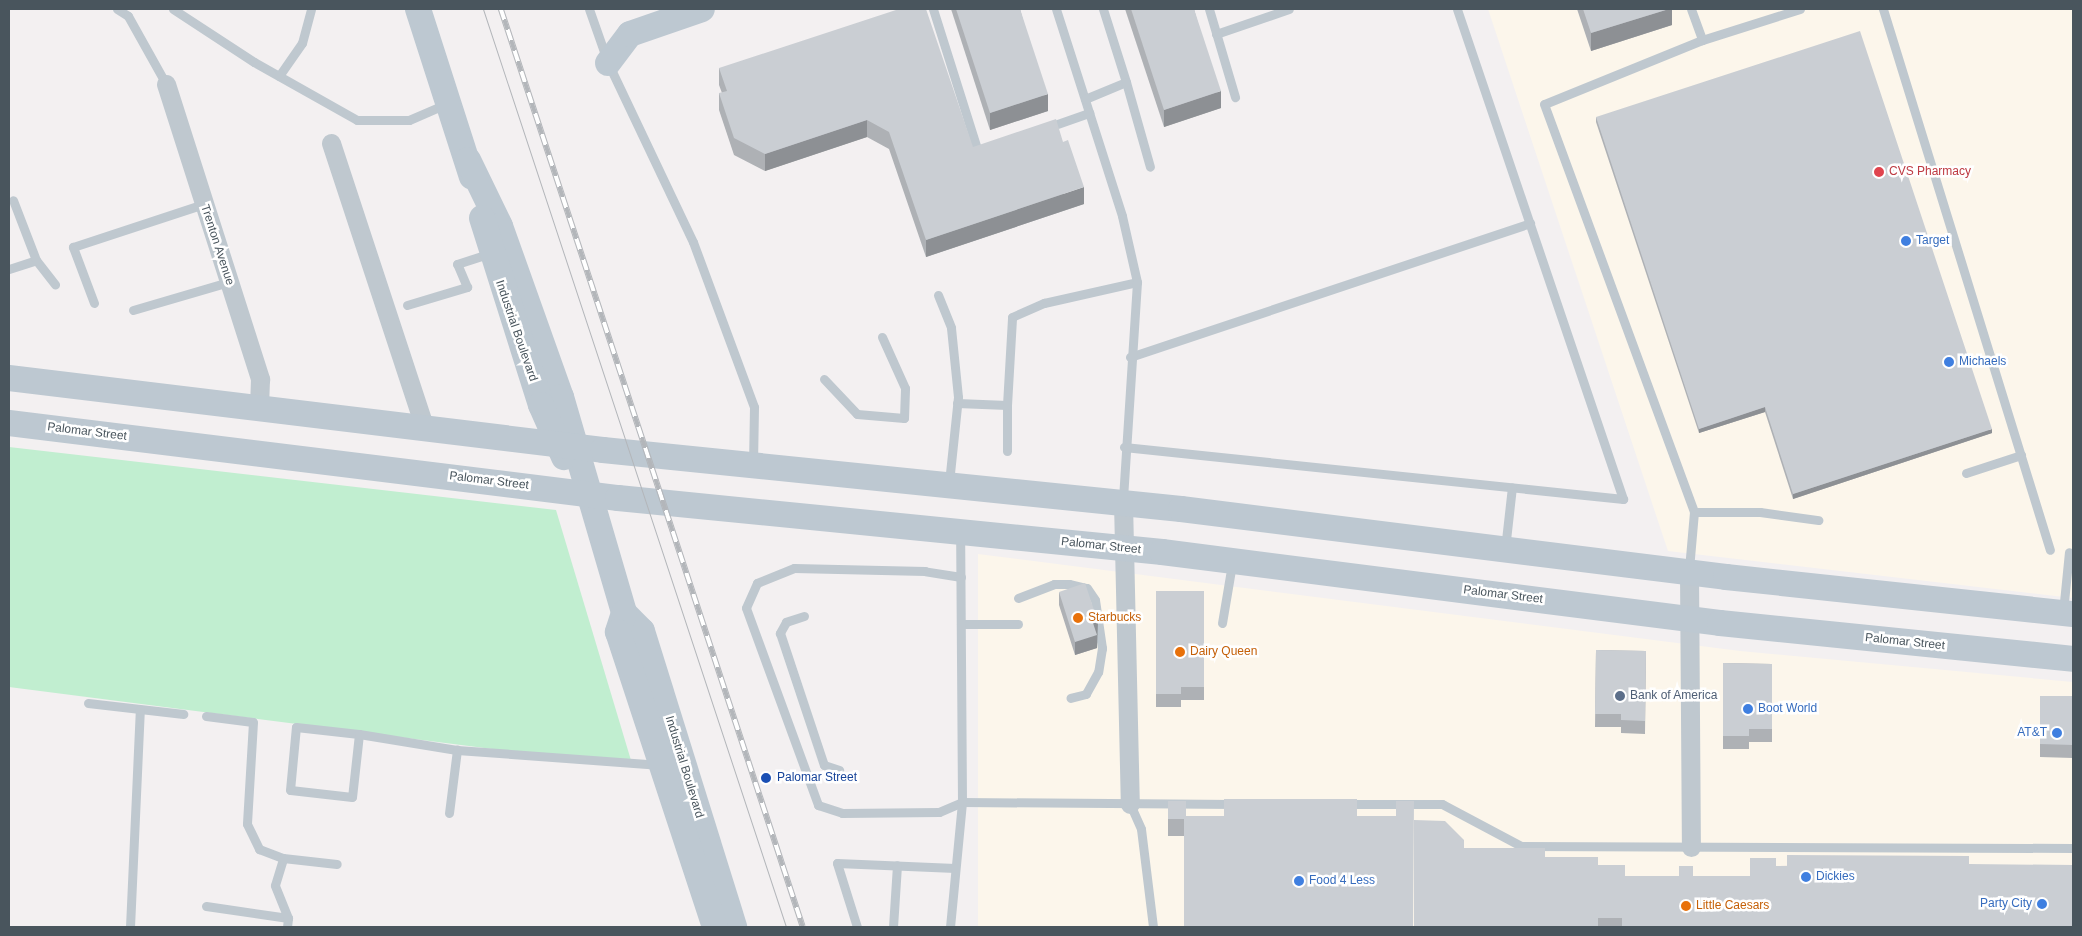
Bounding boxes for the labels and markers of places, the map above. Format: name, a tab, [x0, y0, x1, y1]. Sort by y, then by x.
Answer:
place label: CVS Pharmacy	[1889, 165, 1971, 179]
marker: CVS Pharmacy	[1873, 166, 1885, 178]
place label: Target	[1916, 234, 1949, 248]
marker: Target	[1900, 235, 1912, 247]
place label: Michaels	[1959, 355, 2006, 369]
marker: Michaels	[1943, 356, 1955, 368]
place label: Starbucks	[1088, 611, 1141, 625]
marker: Starbucks	[1072, 612, 1084, 624]
place label: Dairy Queen	[1190, 645, 1257, 659]
marker: Dairy Queen	[1174, 646, 1186, 658]
place label: Bank of America	[1630, 689, 1718, 703]
marker: Bank of America	[1614, 690, 1626, 702]
place label: Boot World	[1758, 702, 1817, 716]
marker: Boot World	[1742, 703, 1754, 715]
place label: AT&T	[2017, 726, 2047, 740]
marker: AT&T	[2051, 727, 2063, 739]
marker: Palomar Street	[759, 771, 773, 785]
place label: Palomar Street	[777, 771, 857, 785]
place label: Dickies	[1816, 870, 1855, 884]
marker: Dickies	[1800, 871, 1812, 883]
place label: Food 4 Less	[1309, 874, 1375, 888]
marker: Food 4 Less	[1293, 875, 1305, 887]
place label: Party City	[1980, 897, 2032, 911]
marker: Party City	[2036, 898, 2048, 910]
place label: Little Caesars	[1696, 899, 1769, 913]
marker: Little Caesars	[1680, 900, 1692, 912]

